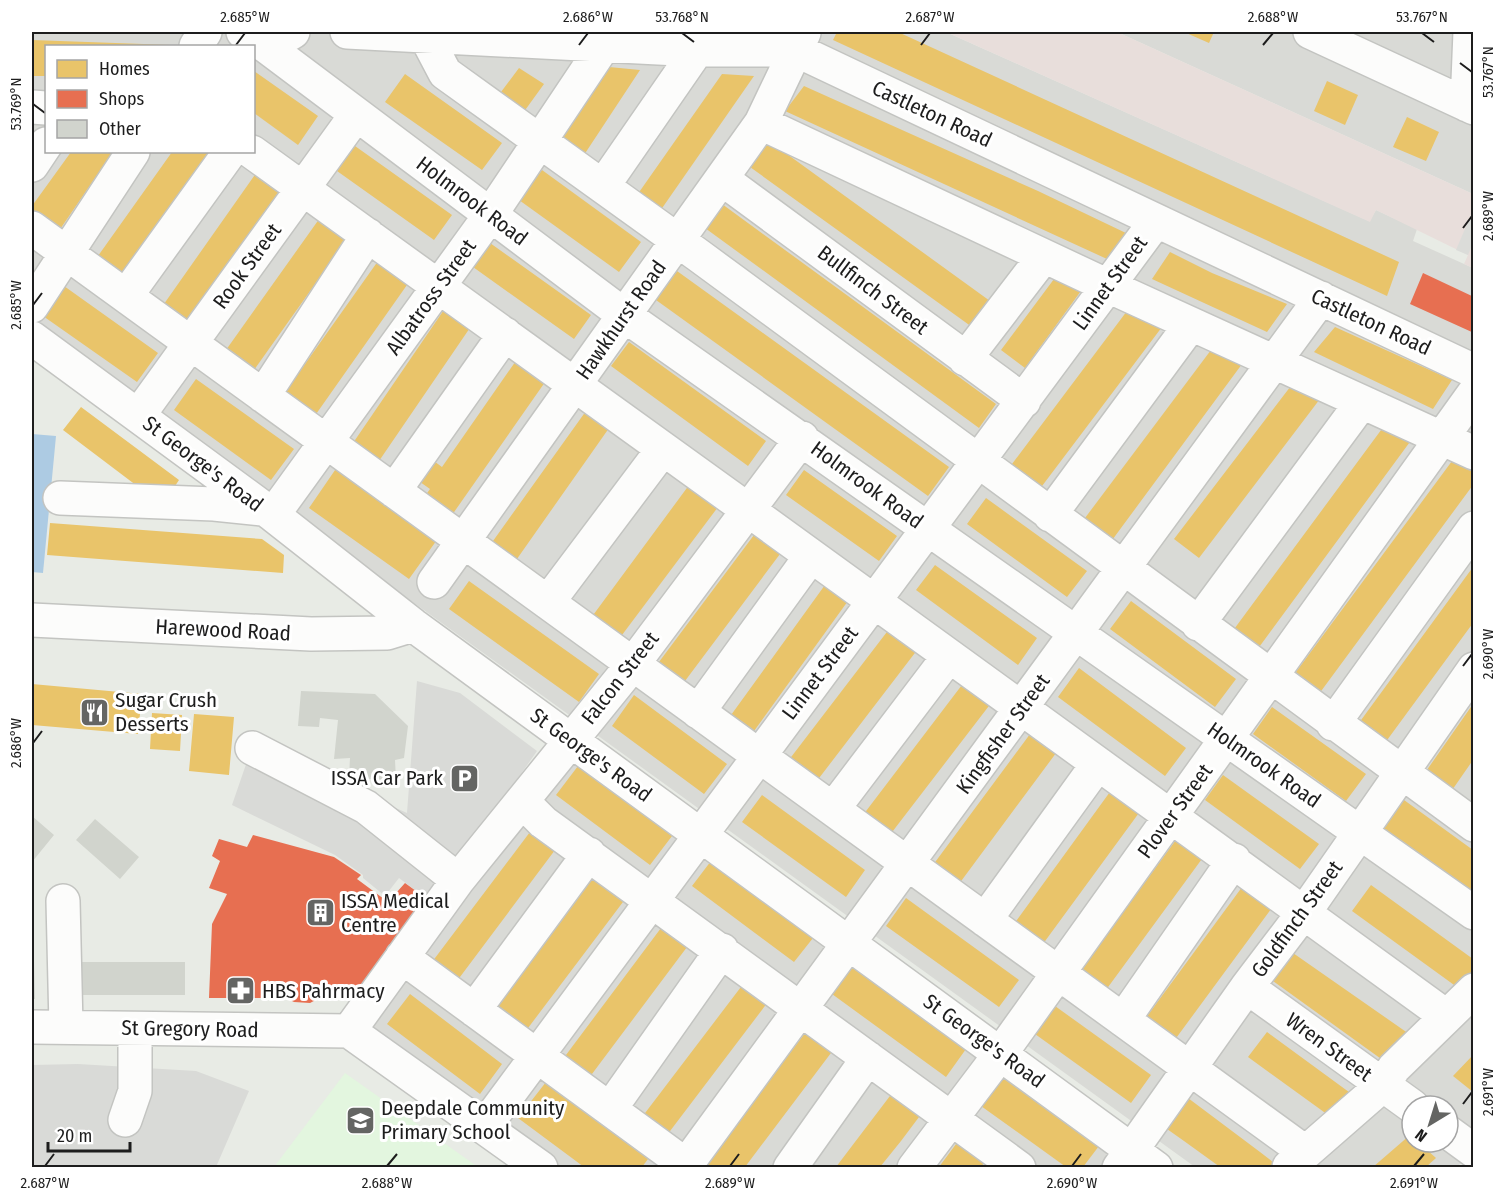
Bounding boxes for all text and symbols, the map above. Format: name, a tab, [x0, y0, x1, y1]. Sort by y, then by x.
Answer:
text: 2.685°W	[220, 8, 270, 26]
text: 2.686°W	[563, 8, 613, 26]
text: 53.768°N	[655, 8, 709, 26]
text: 2.687°W	[906, 8, 954, 26]
text: 2.688°W	[1248, 8, 1298, 26]
text: 53.767°N	[1396, 8, 1448, 26]
legend	[45, 45, 255, 153]
text: 53.767°N	[1479, 46, 1497, 98]
text: Homes	[99, 58, 150, 80]
street label: Castleton Road	[868, 75, 996, 153]
text: 53.769°N	[7, 77, 25, 131]
text: Shops	[99, 88, 144, 110]
text: Other	[99, 118, 142, 140]
street label: Holmrook Road	[411, 151, 533, 251]
text: 2.689°W	[1479, 191, 1497, 241]
street label: Rook Street	[207, 218, 287, 314]
street label: Linnet Street	[1067, 231, 1153, 335]
street label: Albatross Street	[380, 234, 482, 360]
street label: Bullfinch Street	[812, 240, 934, 340]
street label: Hawkhurst Road	[570, 255, 672, 385]
text: 2.685°W	[7, 280, 25, 330]
street label: Castleton Road	[1307, 283, 1435, 361]
street label: St George's Road	[138, 410, 268, 518]
street label: Holmrook Road	[806, 436, 928, 534]
street label: Harewood Road	[155, 613, 291, 647]
street label: Linnet Street	[776, 621, 864, 725]
street label: Falcon Street	[576, 626, 664, 730]
text: 2.690°W	[1479, 629, 1497, 679]
street label: Kingfisher Street	[951, 669, 1056, 799]
place label: Sugar Crush Desserts	[115, 687, 217, 737]
restaurant icon: Sugar Crush Desserts	[78, 696, 110, 728]
street label: St George's Road	[525, 702, 657, 808]
street label: Holmrook Road	[1202, 716, 1326, 814]
text: 2.686°W	[7, 718, 25, 768]
street label: Plover Street	[1132, 758, 1218, 863]
parking icon: ISSA Car Park	[448, 762, 480, 794]
place label: ISSA Car Park	[331, 765, 443, 791]
street label: Goldfinch Street	[1246, 855, 1348, 983]
place label: ISSA Medical Centre	[341, 888, 450, 938]
building icon: ISSA Medical Centre	[304, 897, 336, 929]
pharmacy icon: HBS Pahrmacy	[225, 975, 257, 1007]
place label: HBS Pahrmacy	[262, 978, 385, 1004]
street label: St George's Road	[918, 988, 1050, 1094]
street label: Wren Street	[1281, 1007, 1377, 1087]
street label: St Gregory Road	[121, 1015, 259, 1043]
text: 2.691°W	[1479, 1068, 1497, 1116]
north arrow	[1400, 1094, 1460, 1154]
place label: Deepdale Community Primary School	[381, 1095, 565, 1145]
school or university icon: Deepdale Community Primary School	[344, 1104, 376, 1136]
scale bar	[48, 1115, 130, 1153]
text: 20 m	[57, 1125, 92, 1147]
text: N	[1411, 1125, 1431, 1146]
text: 2.687°W	[21, 1174, 69, 1192]
text: 2.688°W	[362, 1174, 412, 1192]
text: 2.689°W	[705, 1174, 755, 1192]
text: 2.690°W	[1047, 1174, 1097, 1192]
text: 2.691°W	[1390, 1174, 1438, 1192]

